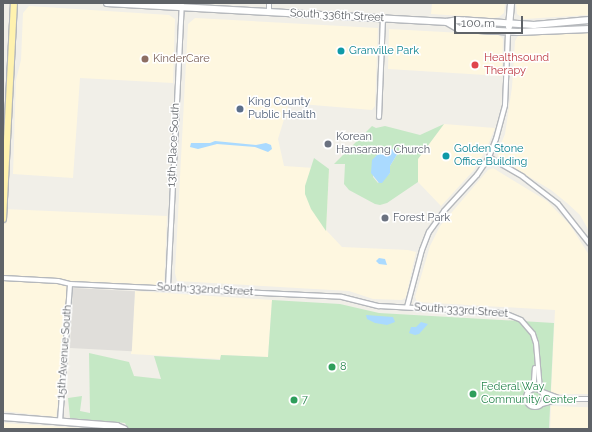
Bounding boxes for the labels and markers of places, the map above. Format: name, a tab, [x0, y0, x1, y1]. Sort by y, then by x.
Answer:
place label: Granville Park	[349, 44, 419, 58]
marker: Granville Park	[336, 46, 346, 56]
place label: KinderCare	[153, 52, 210, 66]
place label: Healthsound Therapy	[484, 52, 549, 78]
marker: KinderCare	[140, 54, 150, 64]
marker: Healthsound Therapy	[469, 59, 481, 71]
place label: King County Public Health	[248, 96, 316, 122]
marker: King County Public Health	[235, 104, 245, 114]
place label: Korean Hansarang Church	[336, 131, 430, 157]
marker: Korean Hansarang Church	[323, 139, 333, 149]
place label: Golden Stone Office Building	[454, 143, 527, 169]
marker: Golden Stone Office Building	[441, 151, 451, 161]
place label: Forest Park	[393, 211, 450, 225]
marker: Forest Park	[380, 213, 390, 223]
place label: 8	[340, 360, 347, 374]
marker: 8	[327, 362, 337, 372]
place label: Federal Way Community Center	[481, 381, 577, 407]
marker: Federal Way Community Center	[468, 389, 478, 399]
place label: 7	[302, 393, 308, 407]
marker: 7	[289, 395, 299, 405]

